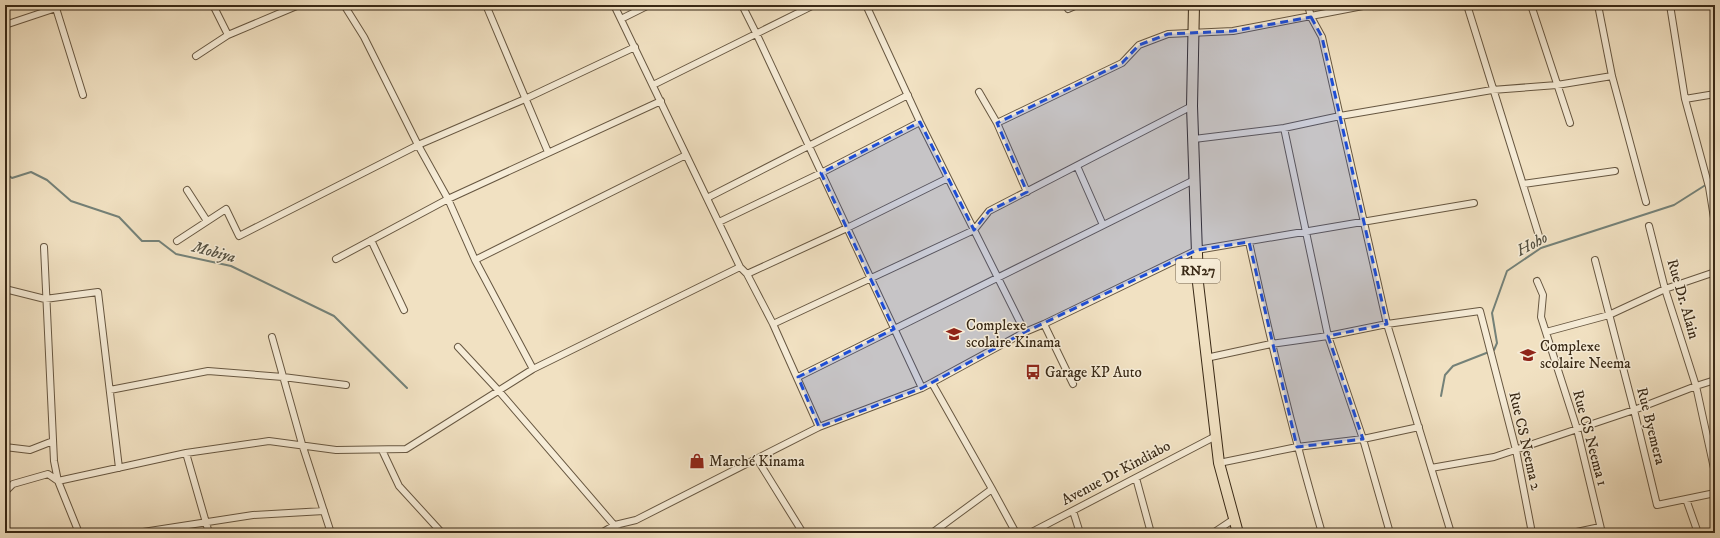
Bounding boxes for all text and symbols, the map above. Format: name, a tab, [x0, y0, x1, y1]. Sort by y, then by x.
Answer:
water label: Hoho	[1512, 227, 1551, 261]
water label: Mobiya	[189, 236, 238, 267]
street label: Rue Dr. Alain	[1663, 257, 1703, 341]
road number: RN27	[1176, 259, 1220, 283]
place label: Complexe scolaire Kinama	[966, 316, 1061, 352]
school or university icon: Complexe scolaire Kinama	[945, 325, 963, 343]
place label: Complexe scolaire Neema	[1540, 337, 1631, 373]
school or university icon: Complexe scolaire Neema	[1519, 346, 1537, 364]
bus stop icon: Garage KP Auto	[1024, 363, 1042, 381]
place label: Garage KP Auto	[1045, 363, 1142, 382]
street label: Rue Byemera	[1632, 385, 1670, 467]
street label: Rue CS Neema 1	[1568, 388, 1612, 488]
street label: Rue CS Neema 2	[1504, 390, 1546, 493]
street label: Avenue Dr Kindiabo	[1058, 436, 1174, 510]
shop icon: Marché Kinama	[688, 452, 706, 470]
place label: Marché Kinama	[709, 452, 805, 471]

